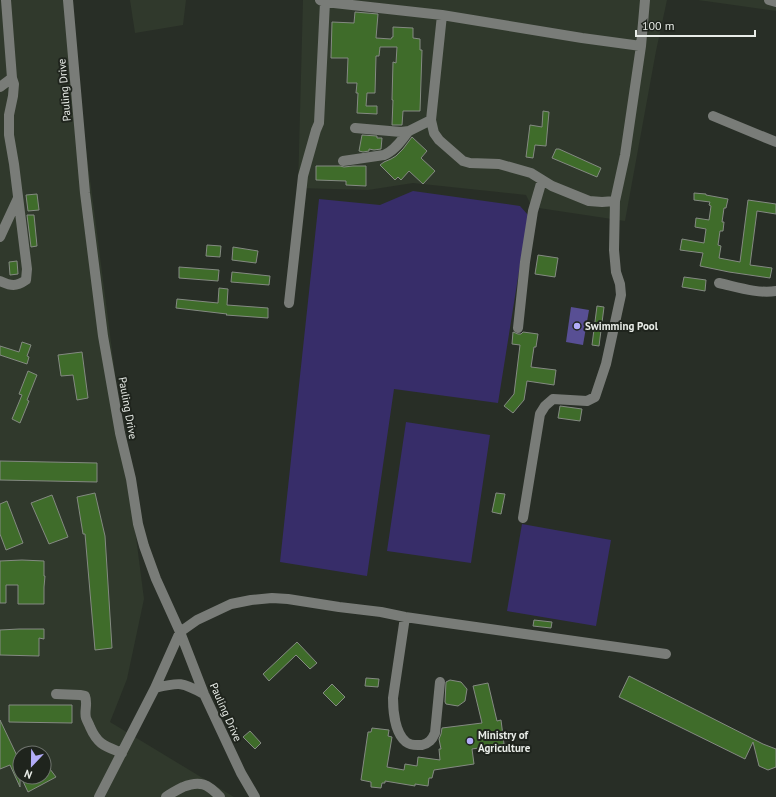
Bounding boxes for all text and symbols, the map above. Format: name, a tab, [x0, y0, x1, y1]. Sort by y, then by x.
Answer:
scale bar	[636, 12, 755, 38]
text: 100 m	[642, 18, 675, 33]
street label: Pauling Drive	[54, 58, 74, 122]
place label: Swimming Pool	[585, 319, 659, 333]
marker: Swimming Pool	[572, 321, 582, 331]
street label: Pauling Drive	[116, 376, 140, 441]
street label: Pauling Drive	[207, 680, 245, 744]
place label: Ministry of Agriculture	[478, 728, 531, 755]
marker: Ministry of Agriculture	[465, 736, 475, 746]
north arrow	[12, 745, 52, 785]
text: N	[22, 766, 34, 782]

